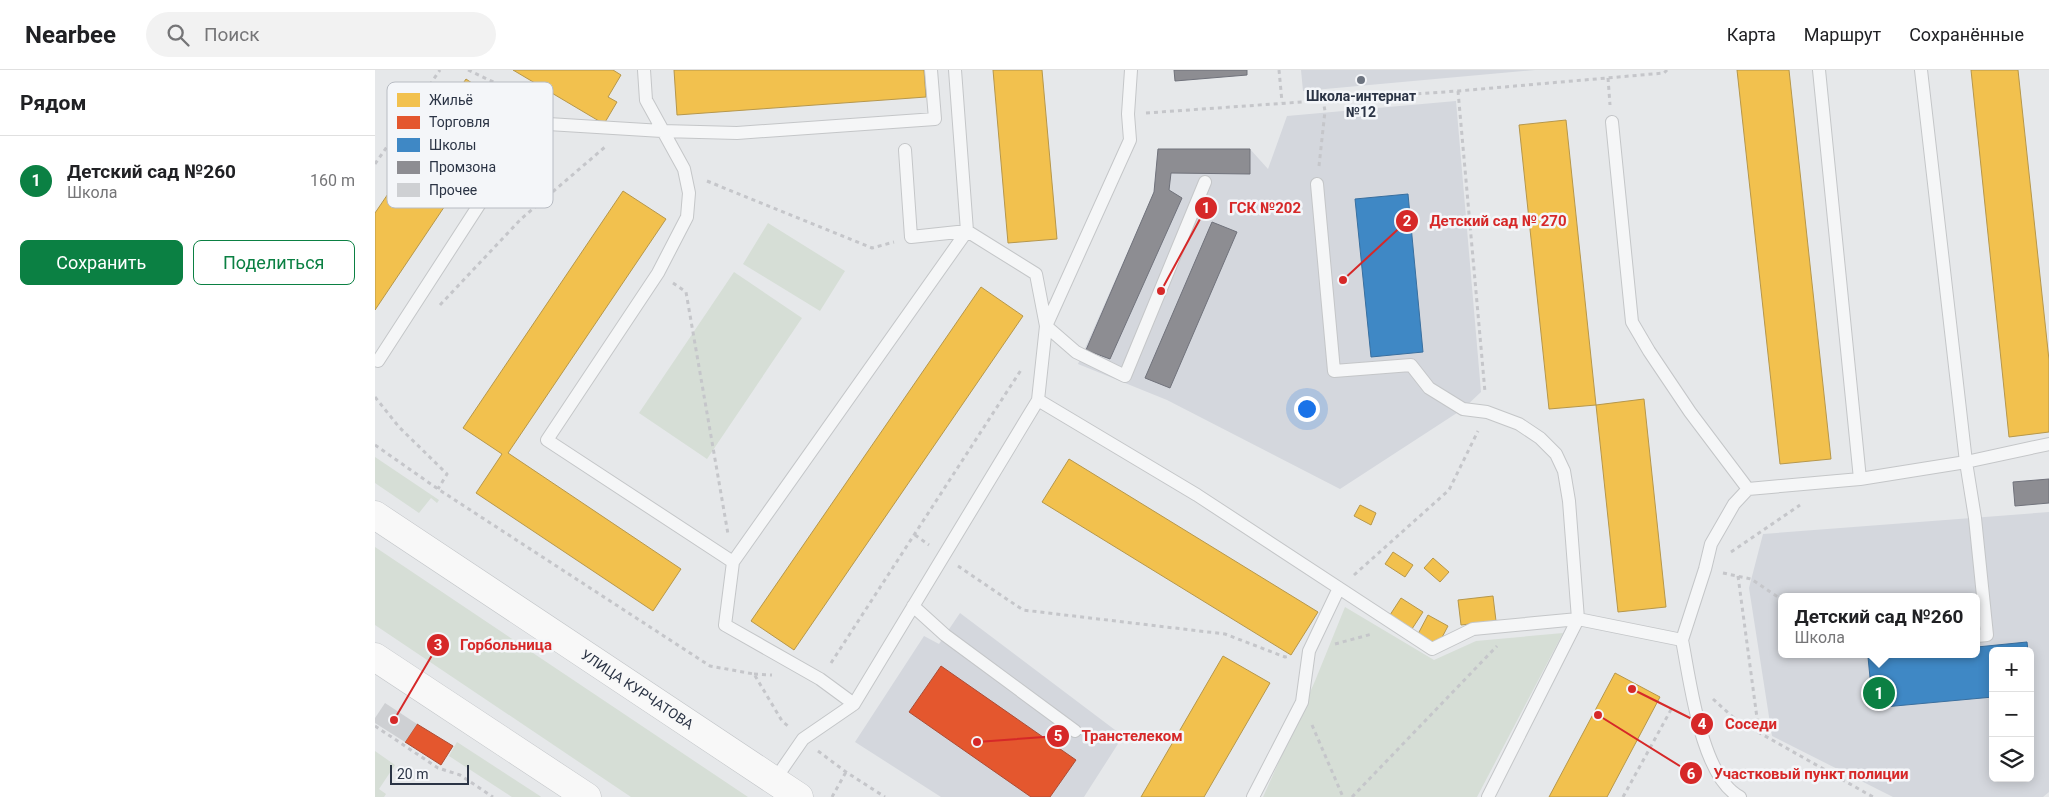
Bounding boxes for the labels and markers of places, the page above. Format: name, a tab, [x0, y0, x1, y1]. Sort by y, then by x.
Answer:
marker: Школа-интернат №12	[1355, 74, 1367, 86]
place label: Школа-интернат №12	[1306, 88, 1416, 120]
callout: ГСК №202	[1194, 193, 1311, 223]
callout: Детский сад № 270	[1395, 206, 1577, 236]
callout: Горбольница	[425, 630, 562, 660]
pin: 1	[1863, 674, 1895, 712]
callout: Соседи	[1690, 709, 1787, 739]
callout: Транстелеком	[1046, 721, 1192, 751]
callout: Участковый пункт полиции	[1678, 758, 1918, 788]

